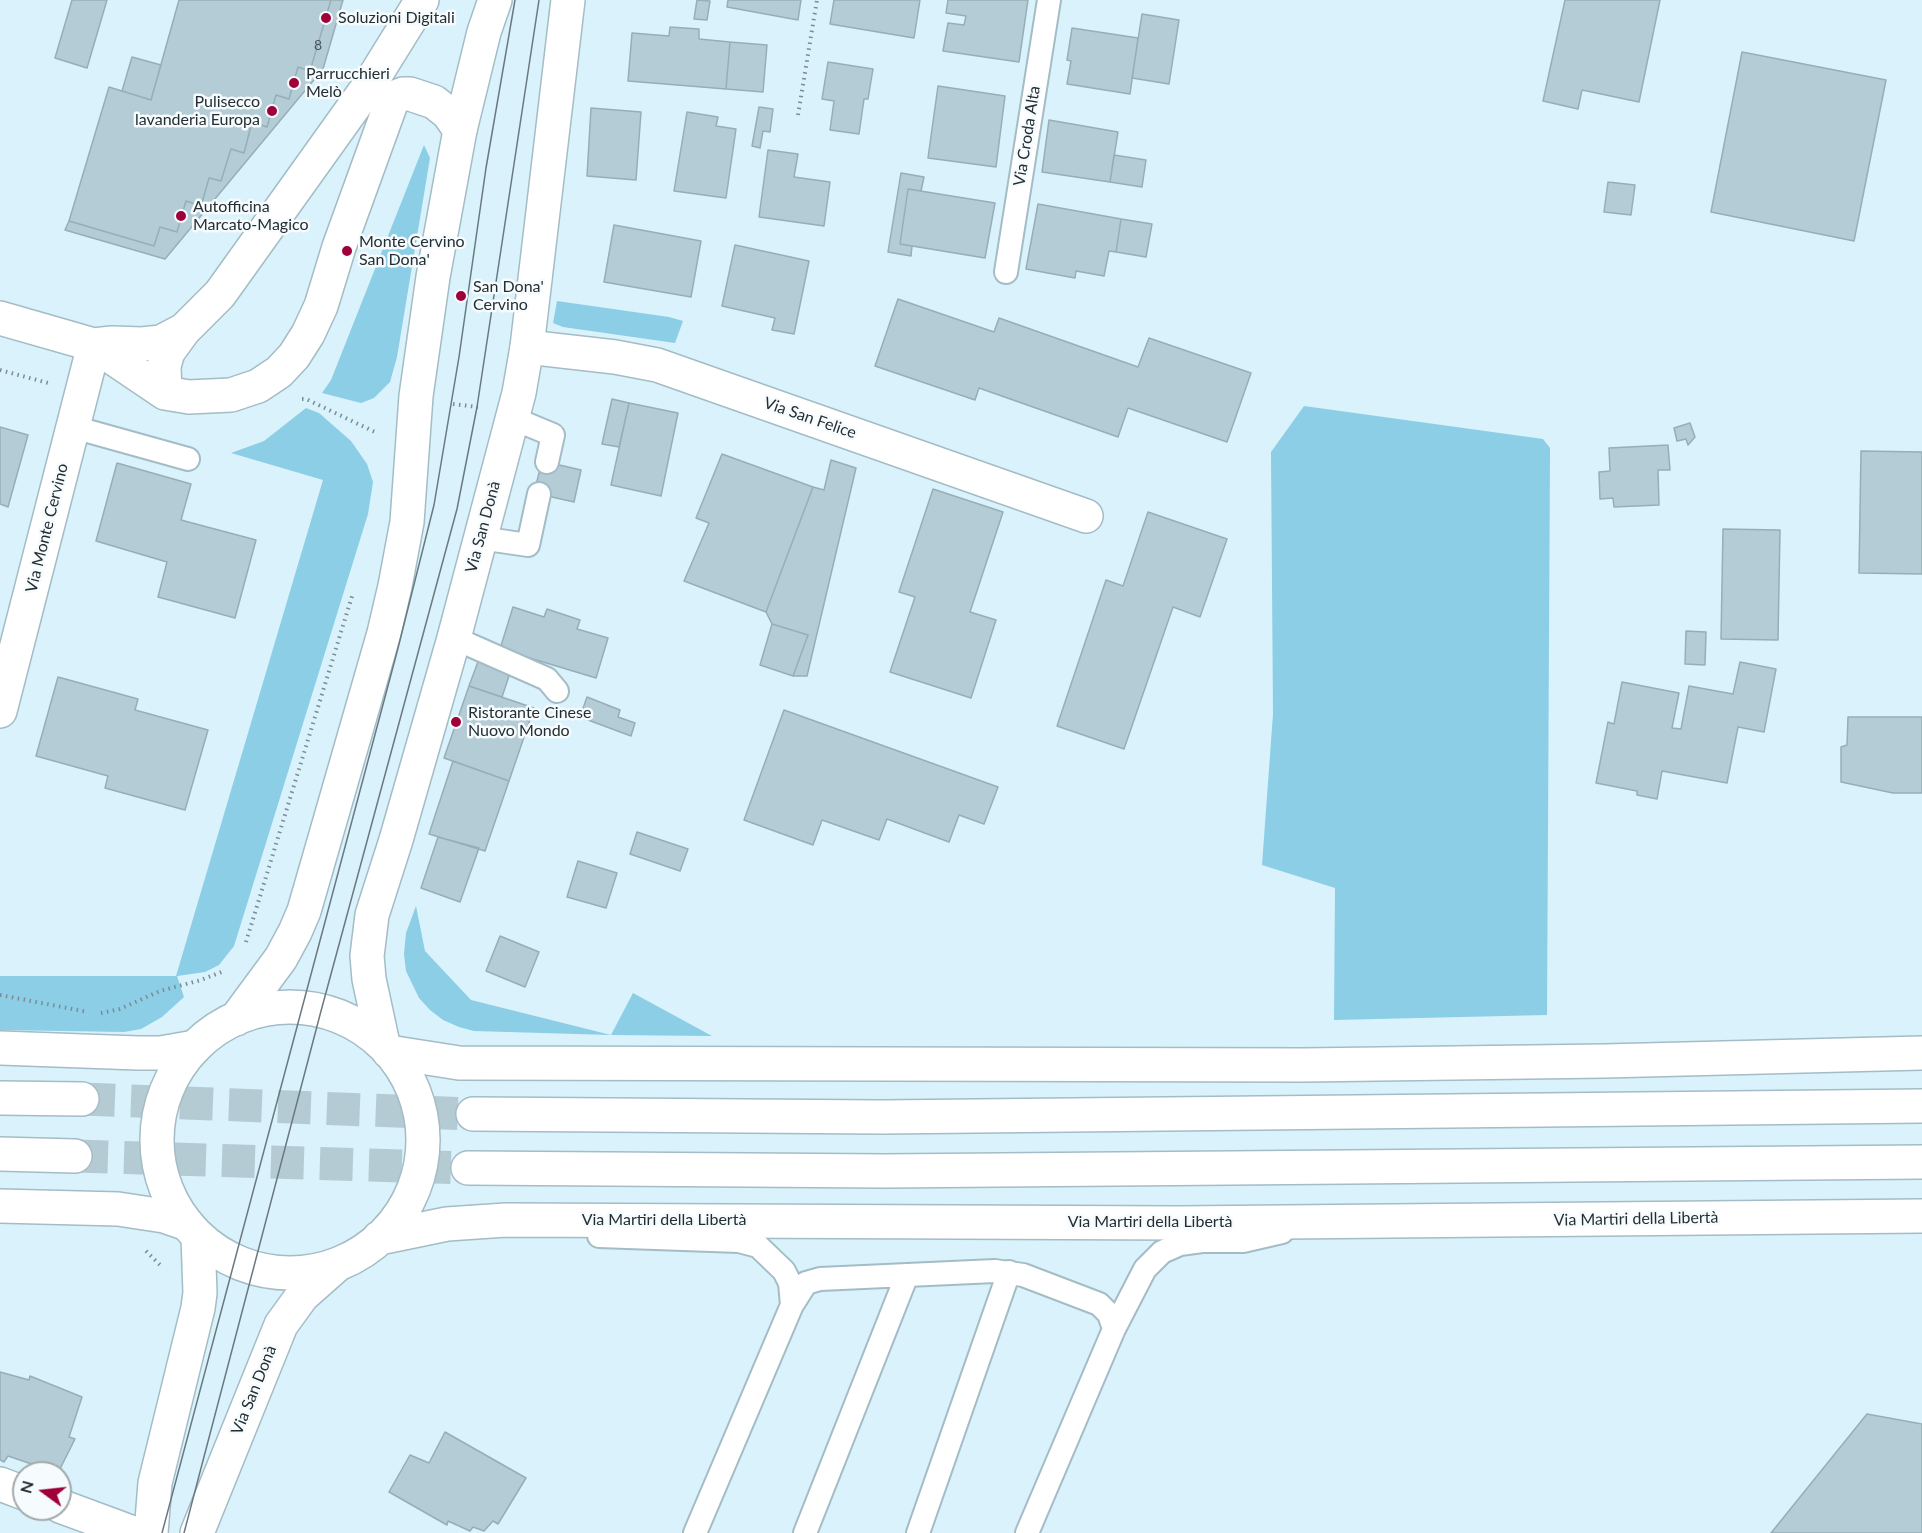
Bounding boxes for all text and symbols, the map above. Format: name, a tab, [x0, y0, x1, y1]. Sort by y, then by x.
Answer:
place label: Soluzioni Digitali	[338, 8, 455, 28]
marker: Soluzioni Digitali	[319, 11, 333, 25]
house number: 8	[314, 37, 322, 53]
place label: Parrucchieri Melò	[306, 64, 390, 102]
marker: Parrucchieri Melò	[287, 76, 301, 90]
street label: Via Croda Alta	[1010, 85, 1044, 187]
place label: Pulisecco lavanderia Europa	[135, 92, 260, 130]
marker: Pulisecco lavanderia Europa	[265, 104, 279, 118]
place label: Autofficina Marcato-Magico	[193, 197, 309, 235]
marker: Autofficina Marcato-Magico	[174, 209, 188, 223]
place label: Monte Cervino San Dona'	[359, 232, 465, 270]
marker: Monte Cervino San Dona'	[340, 244, 354, 258]
place label: San Dona' Cervino	[473, 277, 544, 315]
marker: San Dona' Cervino	[454, 289, 468, 303]
street label: Via San Felice	[761, 393, 859, 443]
street label: Via Monte Cervino	[22, 461, 72, 595]
street label: Via San Donà	[462, 479, 504, 575]
place label: Ristorante Cinese Nuovo Mondo	[468, 703, 591, 741]
marker: Ristorante Cinese Nuovo Mondo	[449, 715, 463, 729]
street label: Via Martiri della Libertà	[1553, 1208, 1719, 1230]
street label: Via Martiri della Libertà	[582, 1210, 746, 1230]
street label: Via Martiri della Libertà	[1068, 1212, 1232, 1232]
street label: Via San Donà	[227, 1343, 281, 1437]
north arrow	[12, 1461, 72, 1521]
text: N	[15, 1478, 37, 1495]

